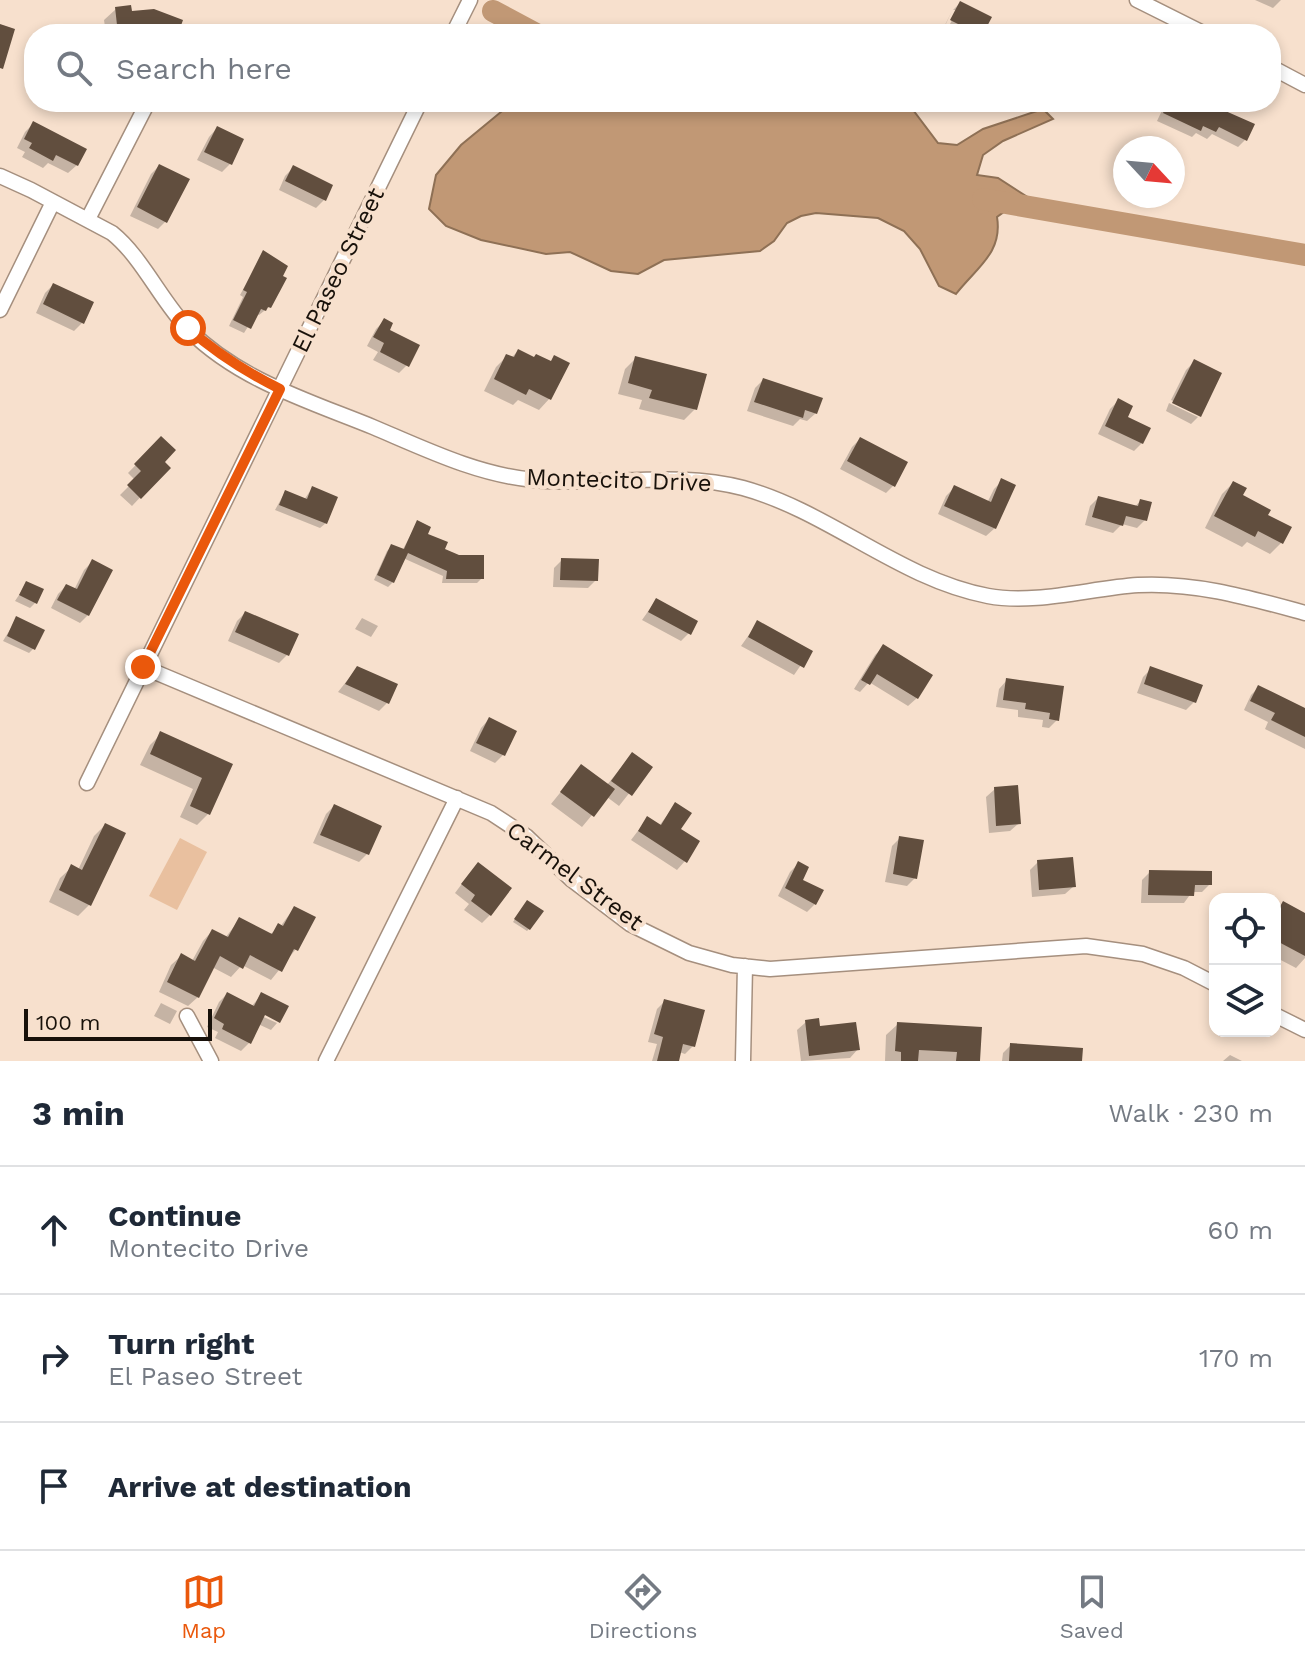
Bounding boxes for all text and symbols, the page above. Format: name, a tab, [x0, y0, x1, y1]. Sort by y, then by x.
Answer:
search box	[24, 24, 1281, 112]
icon: search	[52, 46, 96, 90]
text: Search here	[116, 51, 292, 86]
north arrow	[1113, 136, 1185, 208]
street label: El Paseo Street	[286, 183, 390, 357]
route start	[170, 310, 206, 346]
street label: Montecito Drive	[526, 463, 712, 497]
route end	[125, 649, 161, 685]
street label: Carmel Street	[501, 816, 649, 936]
map controls	[1209, 893, 1281, 1037]
button: locate	[1209, 893, 1281, 965]
button: layers	[1209, 965, 1281, 1037]
scale bar	[24, 1005, 212, 1041]
text: 100 m	[36, 1010, 100, 1035]
text: 3 min	[32, 1093, 125, 1133]
text: Walk · 230 m	[1108, 1098, 1273, 1128]
text: Continue	[108, 1198, 241, 1233]
icon: ahead	[32, 1208, 76, 1252]
text: 60 m	[1207, 1215, 1273, 1245]
text: Montecito Drive	[108, 1233, 309, 1263]
text: Turn right	[108, 1326, 254, 1361]
icon: right	[32, 1336, 76, 1380]
text: 170 m	[1199, 1343, 1273, 1373]
text: El Paseo Street	[108, 1361, 303, 1391]
icon: arrive	[32, 1464, 76, 1508]
text: Arrive at destination	[108, 1469, 412, 1504]
tab: Map	[181, 1570, 226, 1643]
tab: Directions	[589, 1570, 697, 1643]
tab: Saved	[1060, 1570, 1124, 1643]

